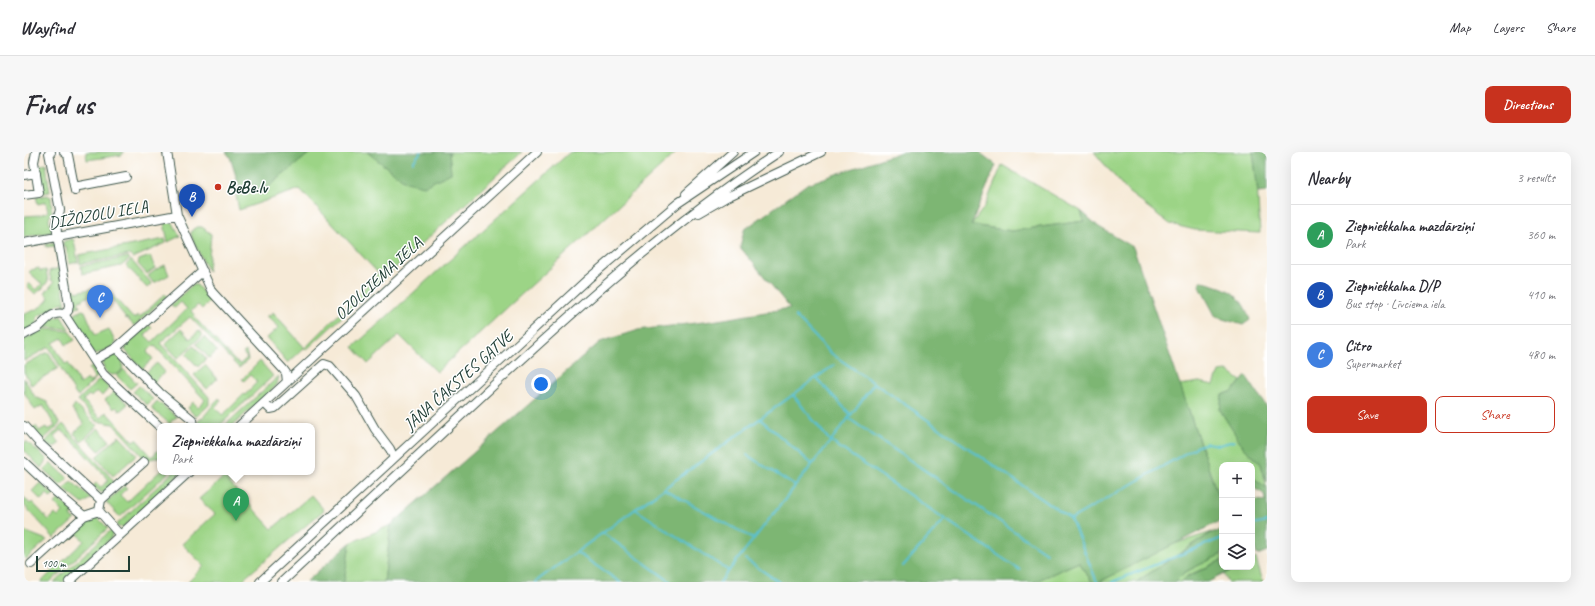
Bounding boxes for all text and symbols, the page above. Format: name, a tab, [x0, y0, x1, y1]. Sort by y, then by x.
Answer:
text: Wayfind	[20, 16, 73, 40]
text: Map	[1449, 19, 1471, 36]
text: Layers	[1493, 19, 1524, 36]
text: Share	[1546, 19, 1575, 36]
button: Directions	[1485, 86, 1571, 123]
text: Find us	[24, 87, 94, 122]
text: Nearby	[1307, 168, 1350, 189]
text: 3 results	[1517, 170, 1555, 186]
place label: BeBe.lv	[226, 177, 268, 198]
marker: BeBe.lv	[213, 182, 223, 192]
pin: B	[179, 184, 205, 217]
street label: DIŽOZOLU IELA	[47, 195, 150, 234]
text: Ziepniekkalna mazdārziņi	[1345, 217, 1473, 236]
text: A	[1317, 227, 1323, 243]
text: 360 m	[1527, 227, 1555, 243]
street label: OZOLCIEMA IELA	[330, 232, 427, 324]
text: Park	[1345, 236, 1366, 252]
text: Ziepniekkalna D/P	[1345, 277, 1439, 296]
pin: C	[87, 285, 113, 318]
text: B	[1317, 287, 1323, 303]
text: 410 m	[1527, 287, 1555, 303]
text: Bus stop · Līvciema iela	[1345, 296, 1445, 312]
street label: JĀŅA ČAKSTES GATVE	[399, 324, 519, 436]
text: Citro	[1345, 337, 1371, 356]
text: C	[1317, 347, 1323, 363]
text: 480 m	[1527, 347, 1555, 363]
text: Supermarket	[1345, 356, 1400, 372]
your location	[531, 374, 551, 394]
button: Save	[1307, 396, 1427, 433]
button: Share	[1435, 396, 1555, 433]
popup	[157, 423, 315, 475]
text: Ziepniekkalna mazdārziņi	[172, 432, 300, 451]
text: Park	[172, 451, 192, 467]
map controls	[1219, 462, 1255, 570]
button: +	[1219, 462, 1255, 498]
pin: A	[223, 488, 249, 521]
button: −	[1219, 498, 1255, 534]
button: layers	[1219, 534, 1255, 570]
scale bar	[36, 554, 130, 573]
text: 100 m	[42, 556, 66, 570]

